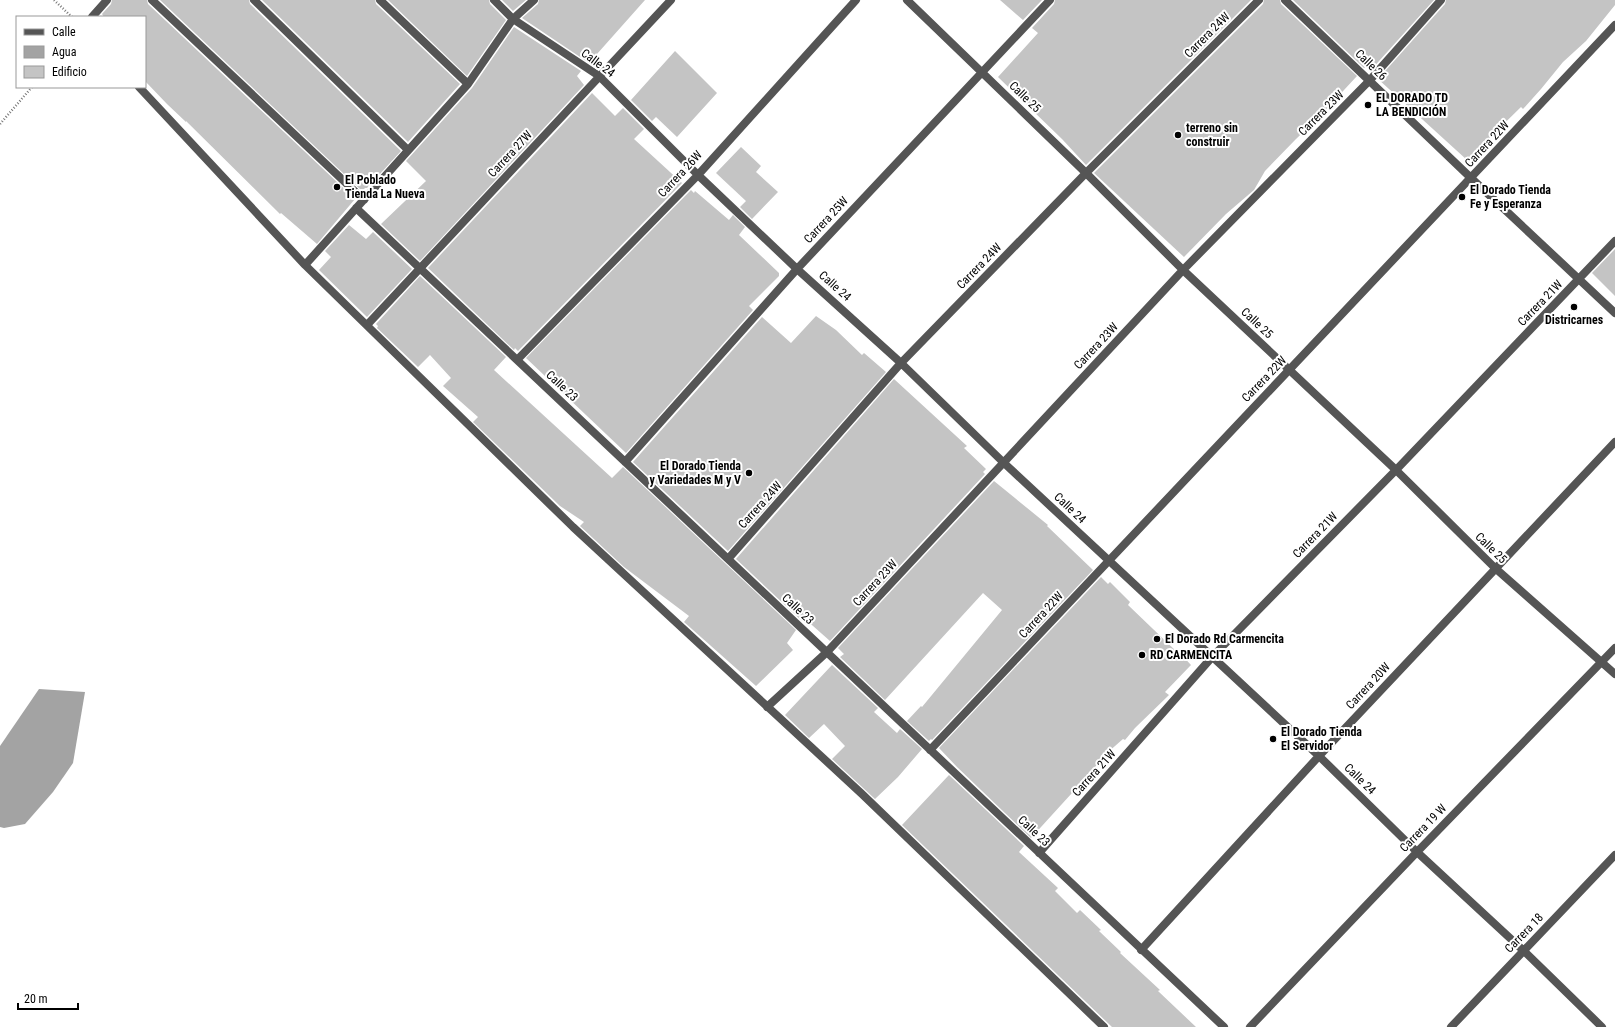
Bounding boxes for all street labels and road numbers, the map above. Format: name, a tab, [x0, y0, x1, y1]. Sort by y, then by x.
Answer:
street label: Carrera 24W	[1181, 9, 1233, 61]
street label: Calle 24	[578, 46, 618, 80]
street label: Calle 26	[1352, 47, 1390, 83]
street label: Calle 25	[1006, 79, 1044, 115]
street label: Carrera 23W	[1295, 87, 1347, 139]
street label: Carrera 22W	[1462, 118, 1512, 170]
street label: Carrera 27W	[485, 128, 535, 180]
street label: Carrera 26W	[655, 148, 705, 200]
street label: Carrera 25W	[801, 194, 851, 246]
street label: Carrera 24W	[954, 240, 1004, 292]
street label: Calle 24	[816, 268, 854, 304]
street label: Carrera 21W	[1515, 277, 1565, 329]
street label: Calle 25	[1238, 305, 1276, 341]
street label: Carrera 23W	[1071, 320, 1121, 372]
street label: Carrera 22W	[1239, 353, 1289, 405]
street label: Calle 23	[543, 368, 581, 404]
street label: Carrera 24W	[735, 479, 785, 531]
street label: Calle 24	[1051, 490, 1089, 526]
street label: Carrera 21W	[1290, 509, 1340, 561]
street label: Calle 25	[1472, 530, 1510, 566]
street label: Carrera 23W	[850, 557, 900, 609]
street label: Carrera 22W	[1016, 589, 1066, 641]
street label: Calle 23	[779, 591, 817, 627]
street label: Carrera 20W	[1343, 660, 1393, 712]
street label: Carrera 21W	[1069, 747, 1119, 799]
street label: Calle 24	[1341, 761, 1379, 797]
street label: Carrera 19 W	[1397, 801, 1449, 855]
street label: Calle 23	[1015, 813, 1053, 849]
street label: Carrera 18	[1502, 910, 1546, 956]

